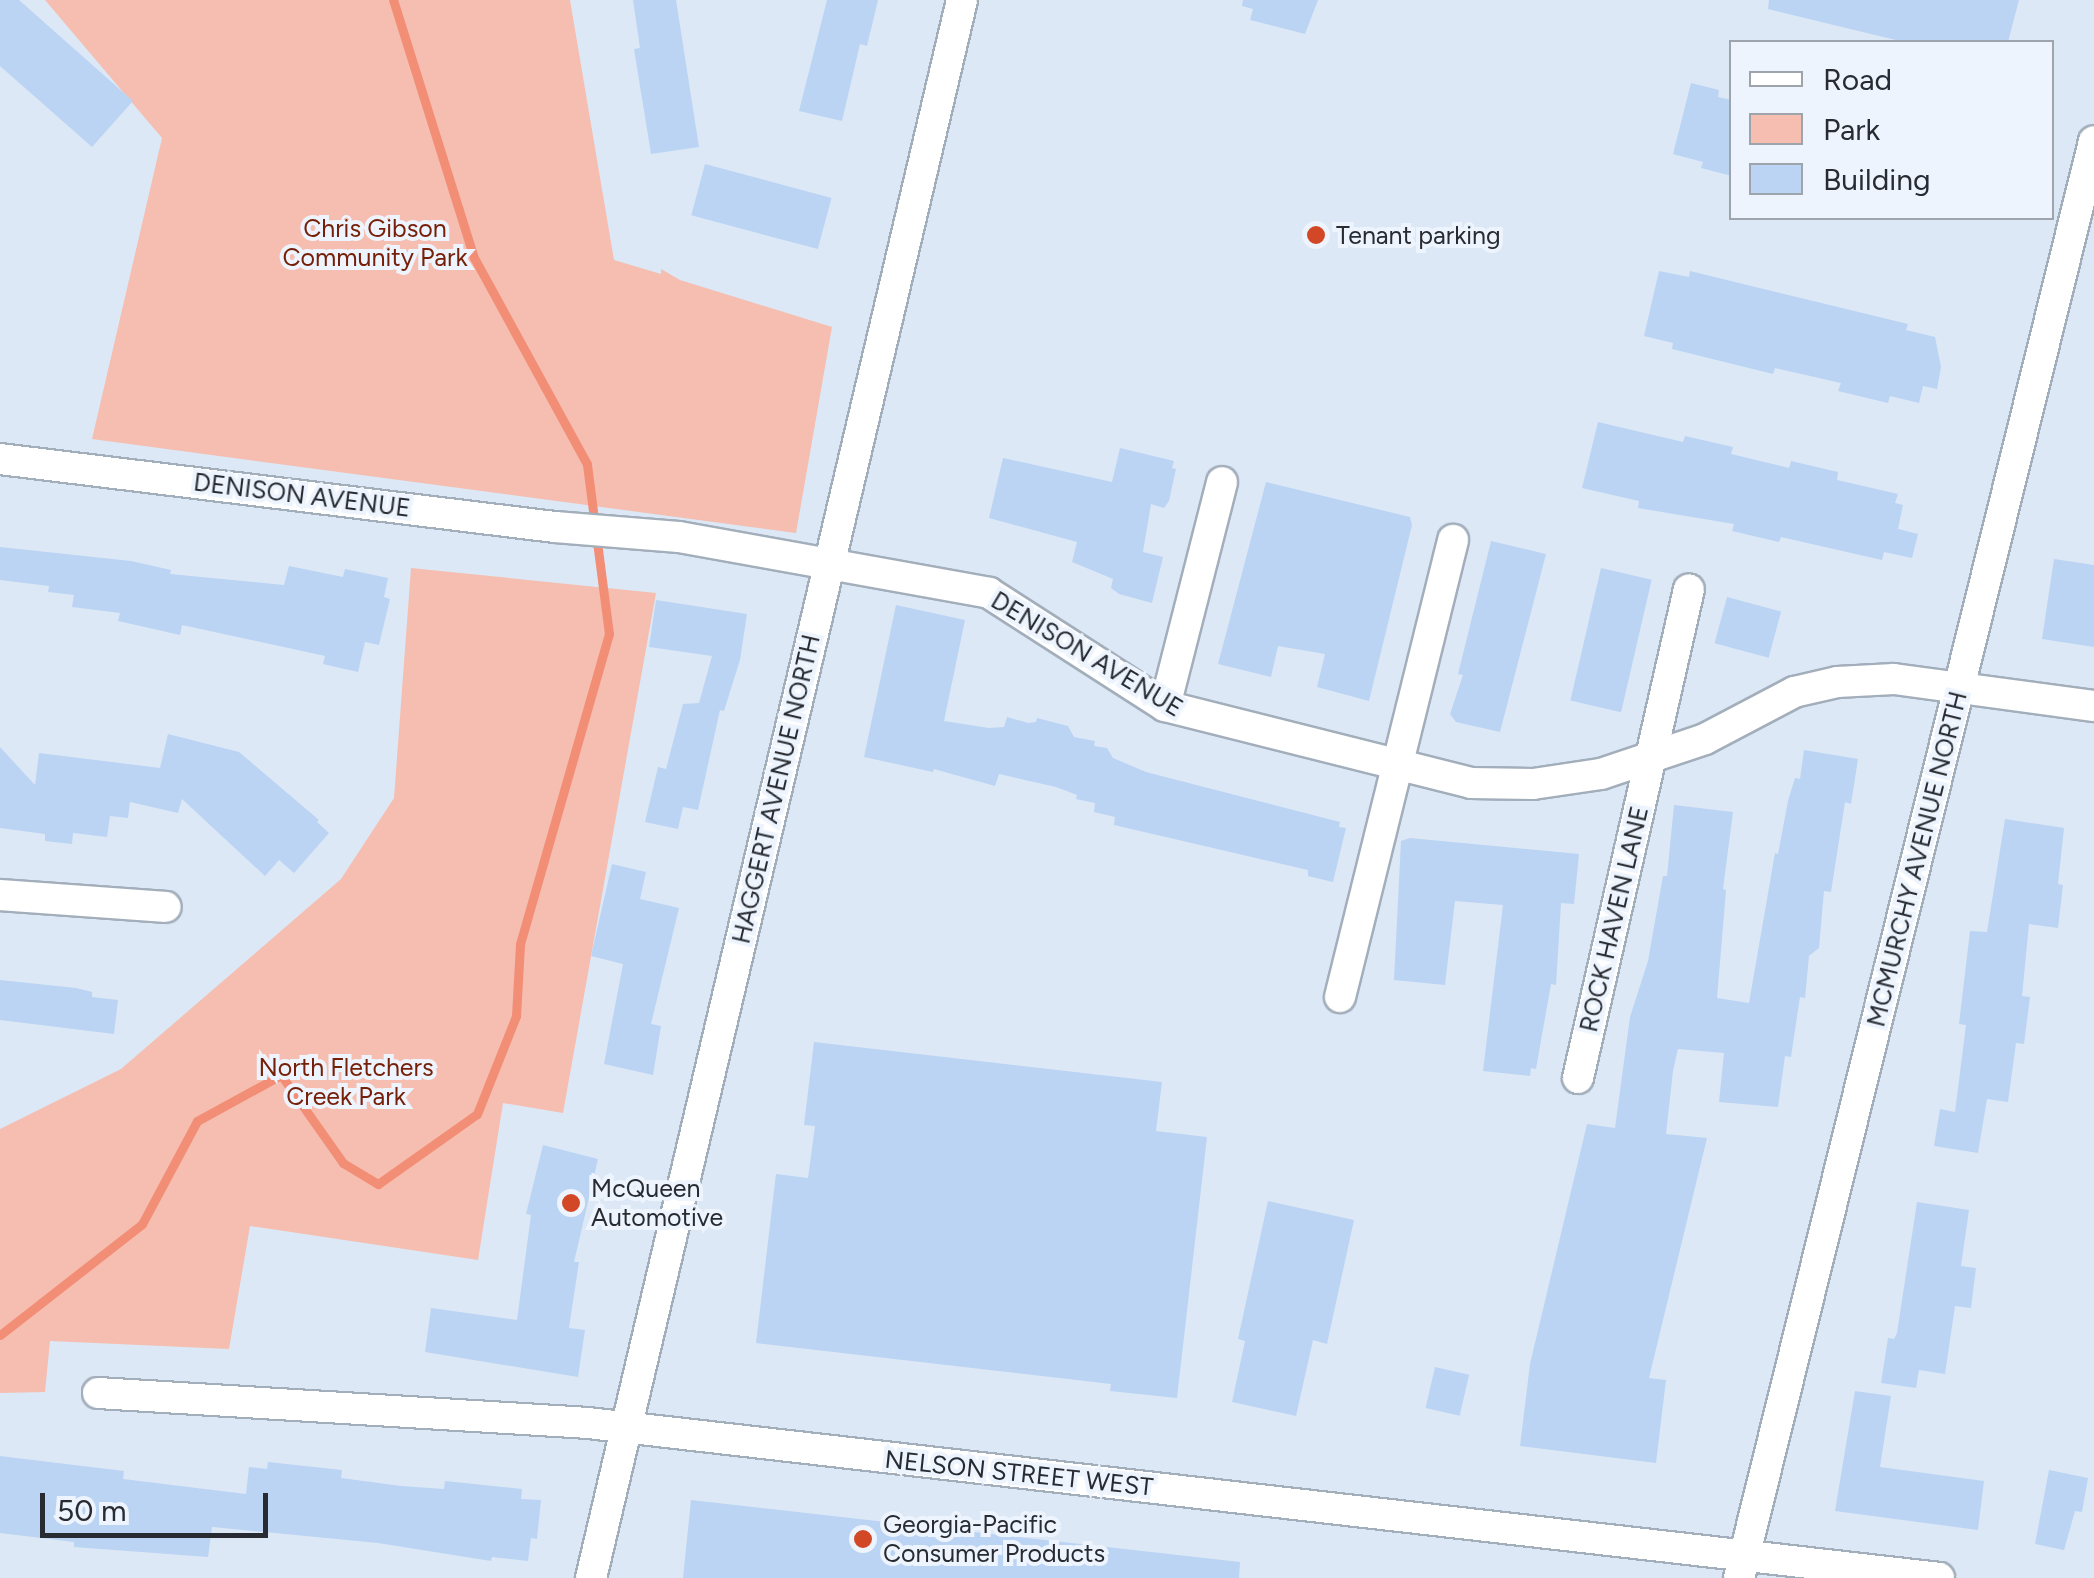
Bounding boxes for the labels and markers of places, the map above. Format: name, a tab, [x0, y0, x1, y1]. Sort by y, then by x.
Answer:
place label: Tenant parking	[1336, 220, 1501, 250]
marker: Tenant parking	[1305, 224, 1327, 246]
place label: McQueen Automotive	[591, 1174, 723, 1233]
marker: McQueen Automotive	[560, 1192, 582, 1214]
place label: Georgia-Pacific Consumer Products	[883, 1510, 1105, 1569]
marker: Georgia-Pacific Consumer Products	[852, 1528, 874, 1550]

